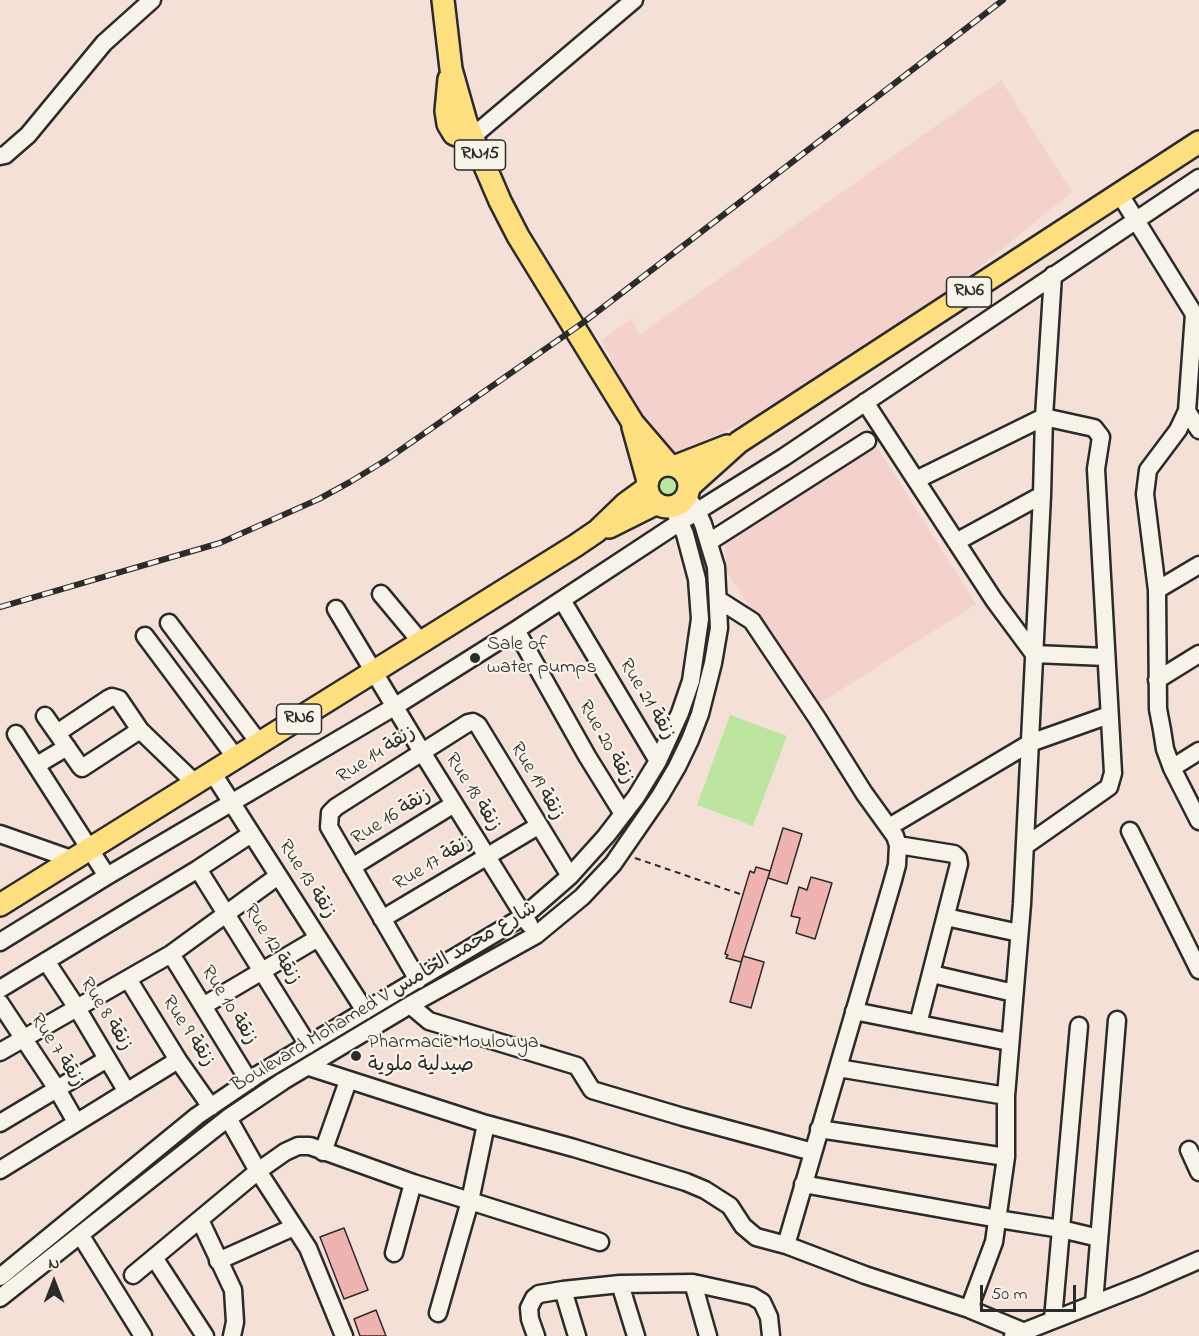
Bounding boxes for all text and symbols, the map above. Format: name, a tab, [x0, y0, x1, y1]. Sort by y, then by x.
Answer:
road number: RN15	[454, 140, 506, 170]
road number: RN6	[946, 277, 992, 307]
place label: Sale of water pumps	[487, 634, 597, 681]
marker: Sale of water pumps	[468, 651, 482, 665]
street label: Rue 21 زنقة	[612, 655, 680, 745]
street label: Rue 20 زنقة	[571, 697, 639, 789]
road number: RN6	[276, 704, 322, 734]
street label: Rue 14 زنقة	[333, 722, 421, 790]
street label: Rue 19 زنقة	[503, 739, 569, 825]
street label: Rue 18 زنقة	[438, 749, 506, 837]
street label: Rue 16 زنقة	[348, 784, 436, 852]
street label: Rue 17 زنقة	[390, 831, 478, 897]
street label: Rue 13 زنقة	[272, 836, 340, 924]
street label: Boulevard Mohamed V شارع محمد الخامس	[228, 897, 542, 1099]
street label: Rue 12 زنقة	[237, 900, 305, 990]
street label: Rue 10 زنقة	[194, 962, 262, 1050]
street label: Rue 8 زنقة	[73, 974, 137, 1056]
street label: Rue 9 زنقة	[155, 992, 219, 1072]
street label: Rue 7 زنقة	[23, 1010, 89, 1092]
place label: Pharmacie Moulouya صيدلية ملوية	[368, 1032, 539, 1079]
marker: Pharmacie Moulouya صيدلية ملوية	[349, 1049, 363, 1063]
north arrow	[24, 1252, 84, 1312]
text: N	[49, 1252, 59, 1276]
scale bar	[983, 1273, 1079, 1311]
text: 50 m	[991, 1282, 1028, 1308]

